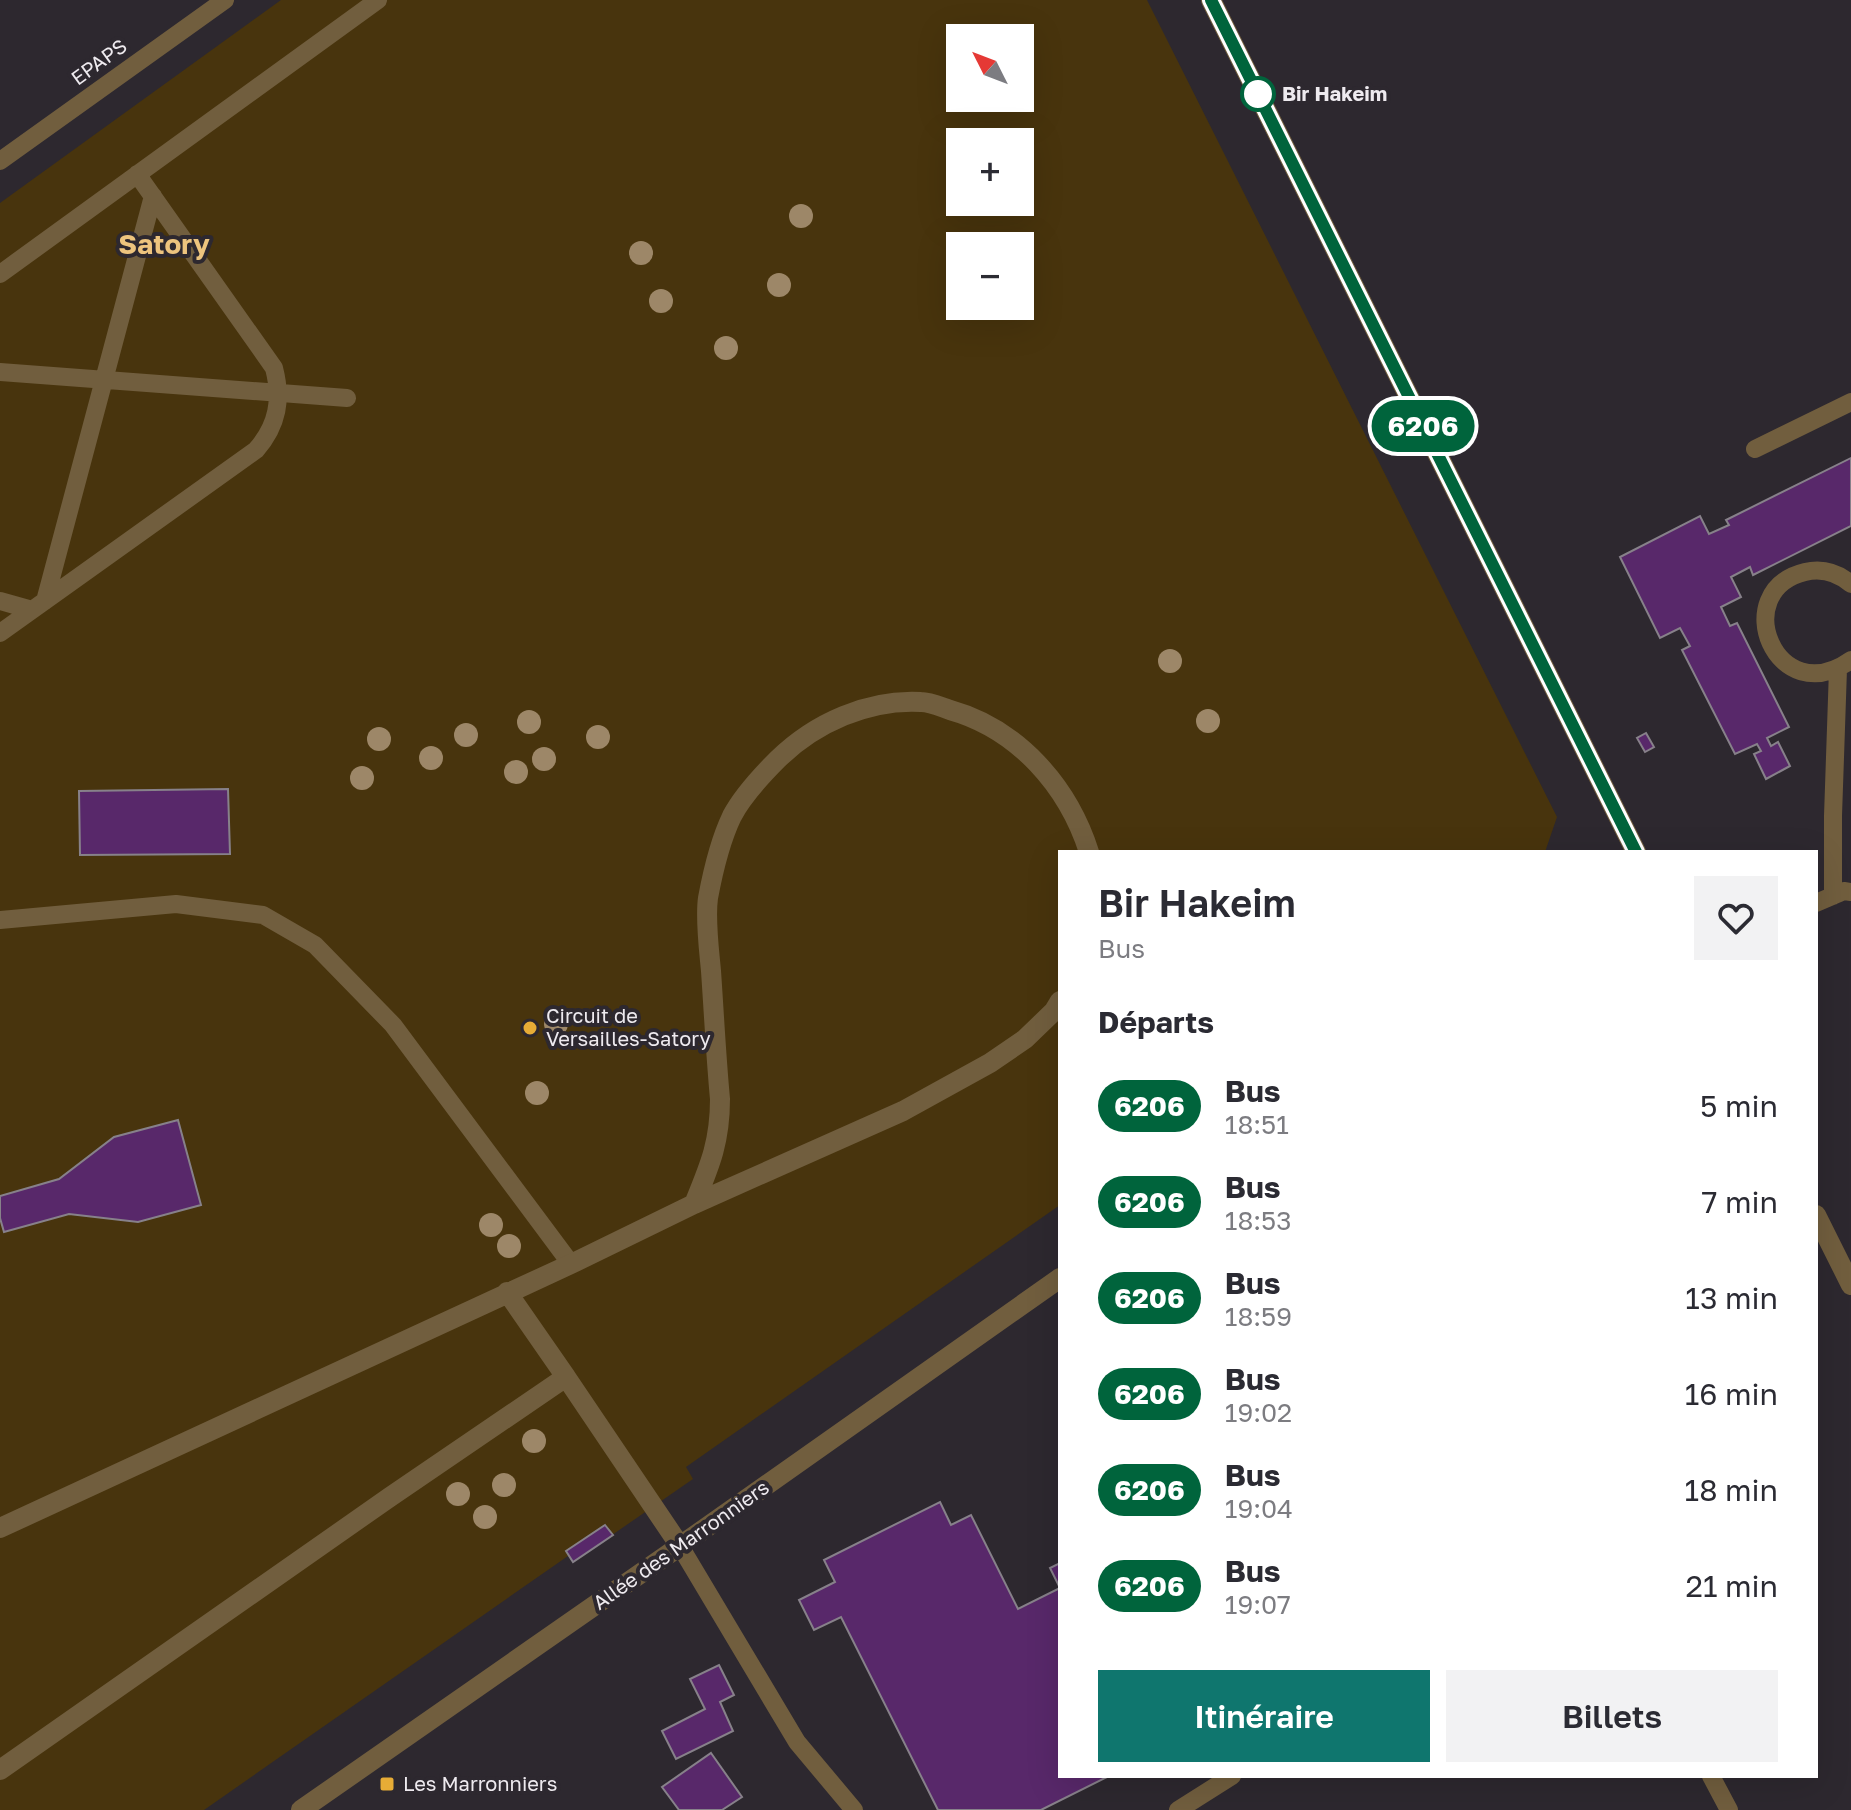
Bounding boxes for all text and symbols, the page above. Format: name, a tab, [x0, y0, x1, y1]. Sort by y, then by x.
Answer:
north arrow	[946, 24, 1034, 112]
map controls	[946, 24, 1034, 320]
street label: EPAPS	[66, 33, 131, 89]
marker: Bir Hakeim	[1241, 77, 1275, 111]
place label: Bir Hakeim	[1282, 81, 1387, 105]
button: +	[946, 128, 1034, 216]
district label: Satory	[118, 227, 210, 260]
button: −	[946, 232, 1034, 320]
line badge: 6206	[1367, 400, 1479, 452]
text: 6206	[1388, 409, 1458, 442]
button: heart	[1694, 876, 1778, 960]
text: Bir Hakeim	[1098, 880, 1296, 925]
text: Bus	[1098, 933, 1145, 964]
place label: Circuit de Versailles-Satory	[546, 1003, 711, 1050]
text: Départs	[1098, 1004, 1214, 1040]
marker: Circuit de Versailles-Satory	[521, 1019, 539, 1037]
text: Bus	[1225, 1073, 1281, 1109]
text: 5 min	[1700, 1088, 1778, 1124]
text: 6206	[1114, 1089, 1185, 1122]
text: 18:51	[1225, 1109, 1289, 1140]
text: Bus	[1225, 1169, 1281, 1205]
text: 7 min	[1702, 1184, 1778, 1220]
text: 6206	[1114, 1185, 1185, 1218]
text: 18:53	[1225, 1205, 1291, 1236]
text: Bus	[1225, 1265, 1281, 1301]
text: 13 min	[1685, 1280, 1778, 1316]
text: 6206	[1114, 1281, 1185, 1314]
text: 18:59	[1225, 1301, 1292, 1332]
text: Bus	[1225, 1361, 1281, 1397]
text: 16 min	[1685, 1376, 1778, 1412]
text: 6206	[1114, 1377, 1185, 1410]
text: 19:02	[1225, 1397, 1292, 1428]
text: Bus	[1225, 1457, 1281, 1493]
text: 18 min	[1685, 1472, 1778, 1508]
text: 6206	[1114, 1473, 1185, 1506]
street label: Allée des Marronniers	[588, 1474, 773, 1614]
text: 19:04	[1225, 1493, 1293, 1524]
text: Bus	[1225, 1553, 1281, 1589]
text: 21 min	[1686, 1568, 1778, 1604]
text: 6206	[1114, 1569, 1185, 1602]
text: 19:07	[1225, 1589, 1291, 1620]
button: Itinéraire	[1098, 1670, 1430, 1762]
button: Billets	[1446, 1670, 1778, 1762]
place label: Les Marronniers	[403, 1771, 557, 1795]
marker: Les Marronniers	[378, 1775, 396, 1793]

